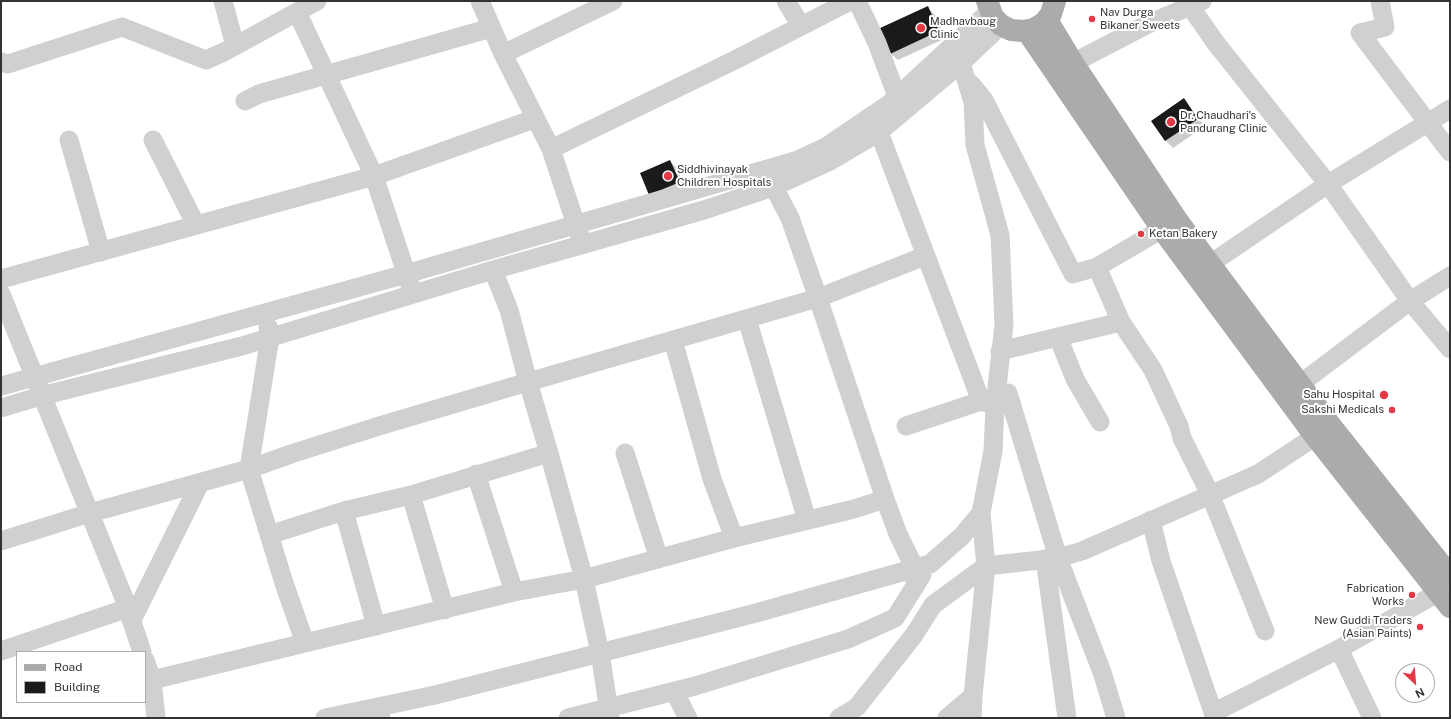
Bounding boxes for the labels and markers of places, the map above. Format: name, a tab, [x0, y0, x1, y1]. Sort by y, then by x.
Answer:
place label: Nav Durga Bikaner Sweets	[1100, 6, 1180, 32]
marker: Nav Durga Bikaner Sweets	[1087, 14, 1097, 24]
place label: Madhavbaug Clinic	[930, 15, 996, 41]
marker: Madhavbaug Clinic	[915, 22, 927, 34]
place label: Dr. Chaudhari's Pandurang Clinic	[1180, 109, 1267, 135]
marker: Dr. Chaudhari's Pandurang Clinic	[1165, 116, 1177, 128]
place label: Siddhivinayak Children Hospitals	[677, 163, 771, 189]
marker: Siddhivinayak Children Hospitals	[662, 170, 674, 182]
place label: Ketan Bakery	[1149, 227, 1217, 241]
marker: Ketan Bakery	[1136, 229, 1146, 239]
place label: Sahu Hospital	[1303, 388, 1375, 402]
marker: Sahu Hospital	[1378, 389, 1390, 401]
place label: Sakshi Medicals	[1301, 403, 1384, 417]
marker: Sakshi Medicals	[1387, 405, 1397, 415]
place label: Fabrication Works	[1347, 582, 1404, 608]
marker: Fabrication Works	[1407, 590, 1417, 600]
place label: New Guddi Traders (Asian Paints)	[1314, 614, 1412, 640]
marker: New Guddi Traders (Asian Paints)	[1415, 622, 1425, 632]

